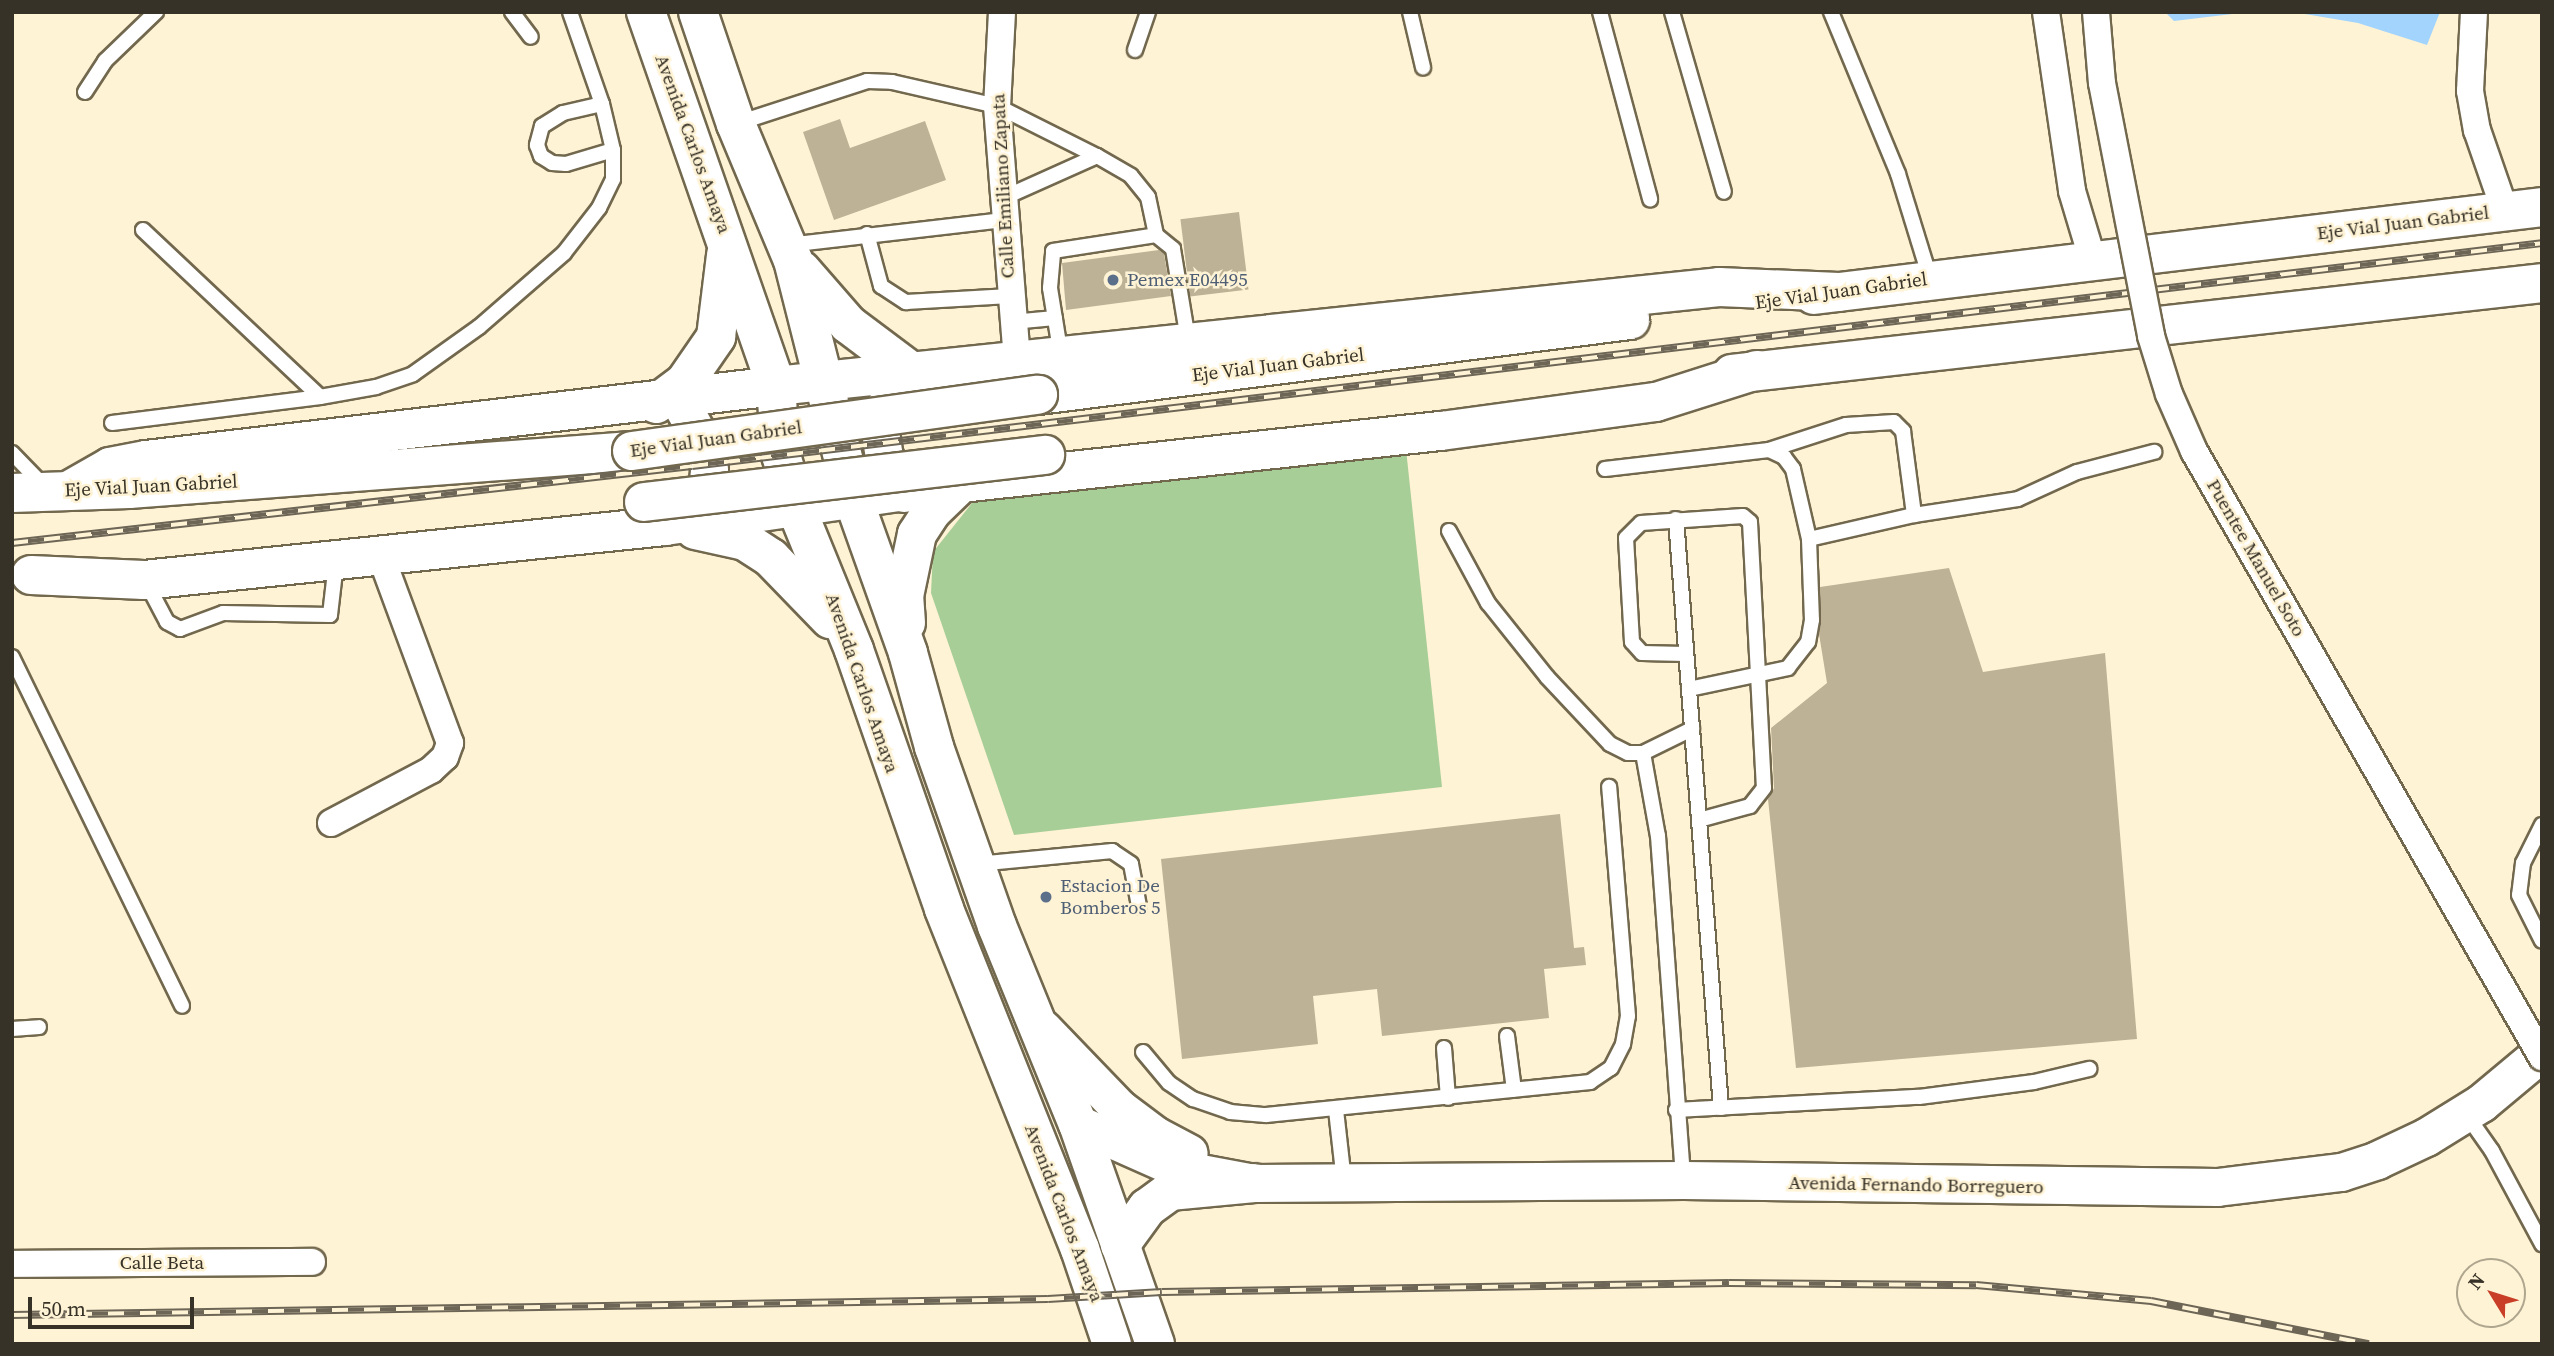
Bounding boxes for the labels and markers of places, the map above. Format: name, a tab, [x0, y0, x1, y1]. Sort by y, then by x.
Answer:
place label: Pemex E04495	[1127, 269, 1248, 291]
marker: Pemex E04495	[1105, 272, 1121, 288]
place label: Estacion De Bomberos 5	[1060, 875, 1161, 919]
marker: Estacion De Bomberos 5	[1038, 889, 1054, 905]

